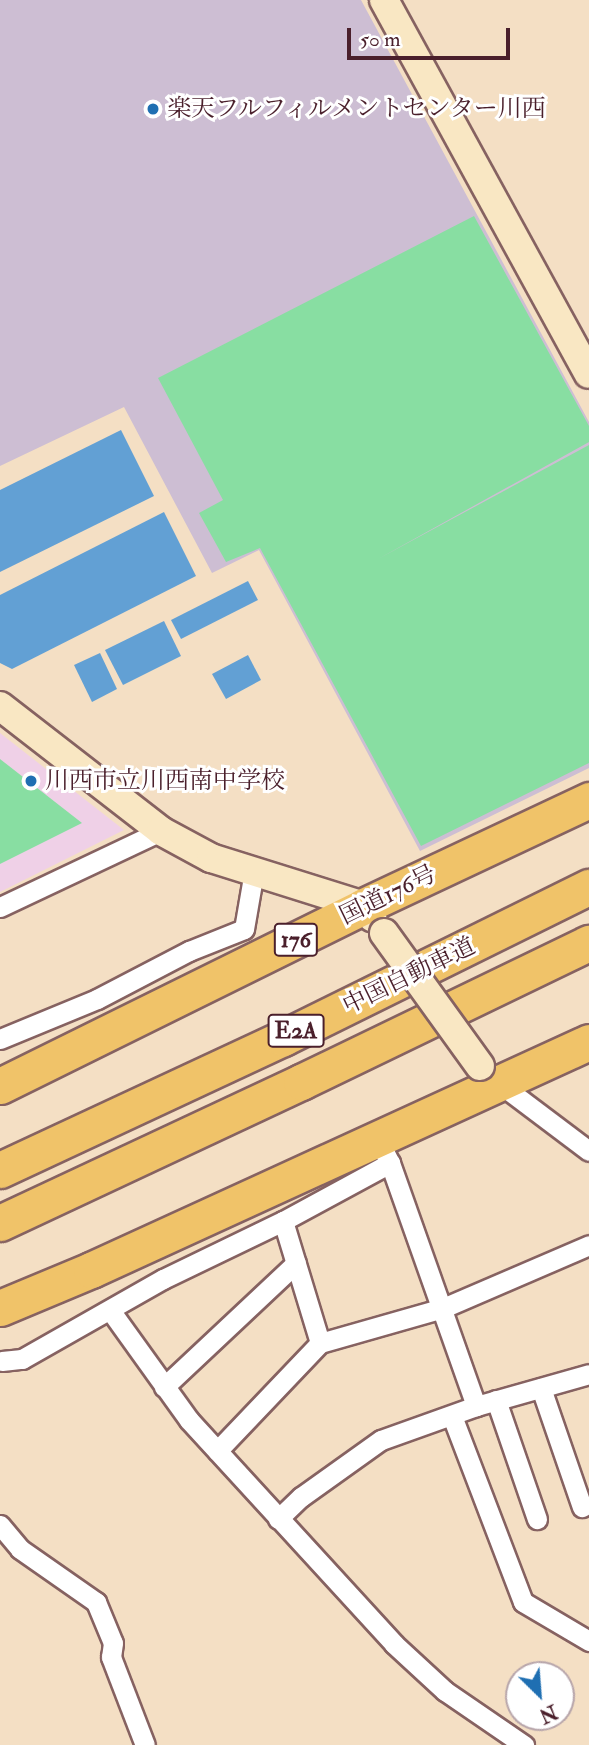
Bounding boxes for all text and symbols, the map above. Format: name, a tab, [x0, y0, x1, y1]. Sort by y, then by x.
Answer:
scale bar	[351, 14, 514, 58]
text: 50 m	[360, 26, 401, 53]
place label: 楽天フルフィルメントセンター川西	[167, 95, 551, 123]
marker: 楽天フルフィルメントセンター川西	[145, 101, 161, 117]
place label: 川西市立川西南中学校	[45, 767, 285, 795]
marker: 川西市立川西南中学校	[23, 773, 39, 789]
street label: 国道176号	[335, 859, 441, 931]
road number: 176	[273, 920, 319, 959]
street label: 中国自動車道	[338, 931, 480, 1021]
road number: E2A	[266, 1012, 326, 1050]
north arrow	[505, 1661, 575, 1731]
text: N	[535, 1699, 561, 1728]

